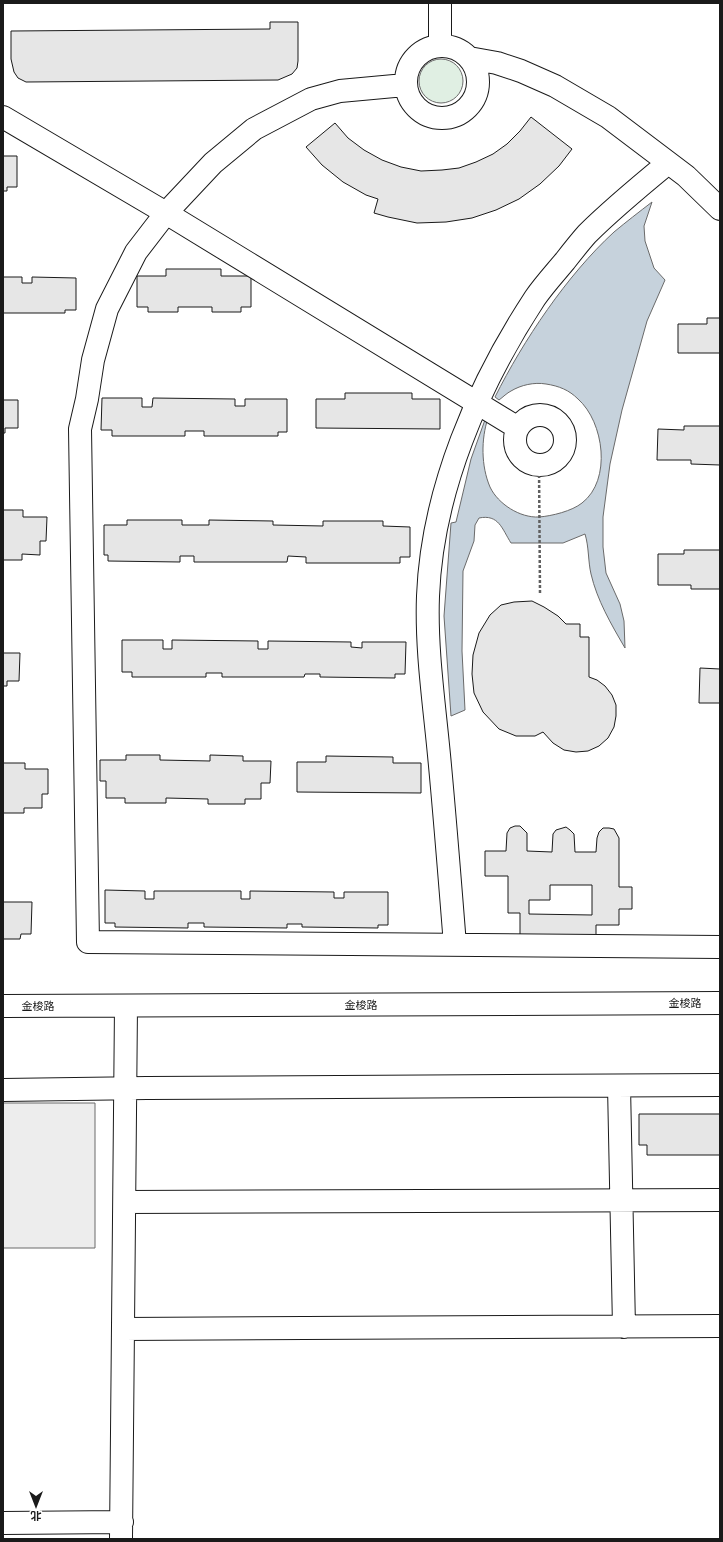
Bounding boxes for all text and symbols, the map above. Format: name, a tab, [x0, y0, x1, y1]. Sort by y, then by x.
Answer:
street label: 金梭路	[669, 996, 702, 1010]
street label: 金梭路	[345, 998, 378, 1012]
street label: 金梭路	[22, 999, 55, 1013]
north arrow	[16, 1486, 56, 1526]
text: 北	[31, 1509, 42, 1523]

